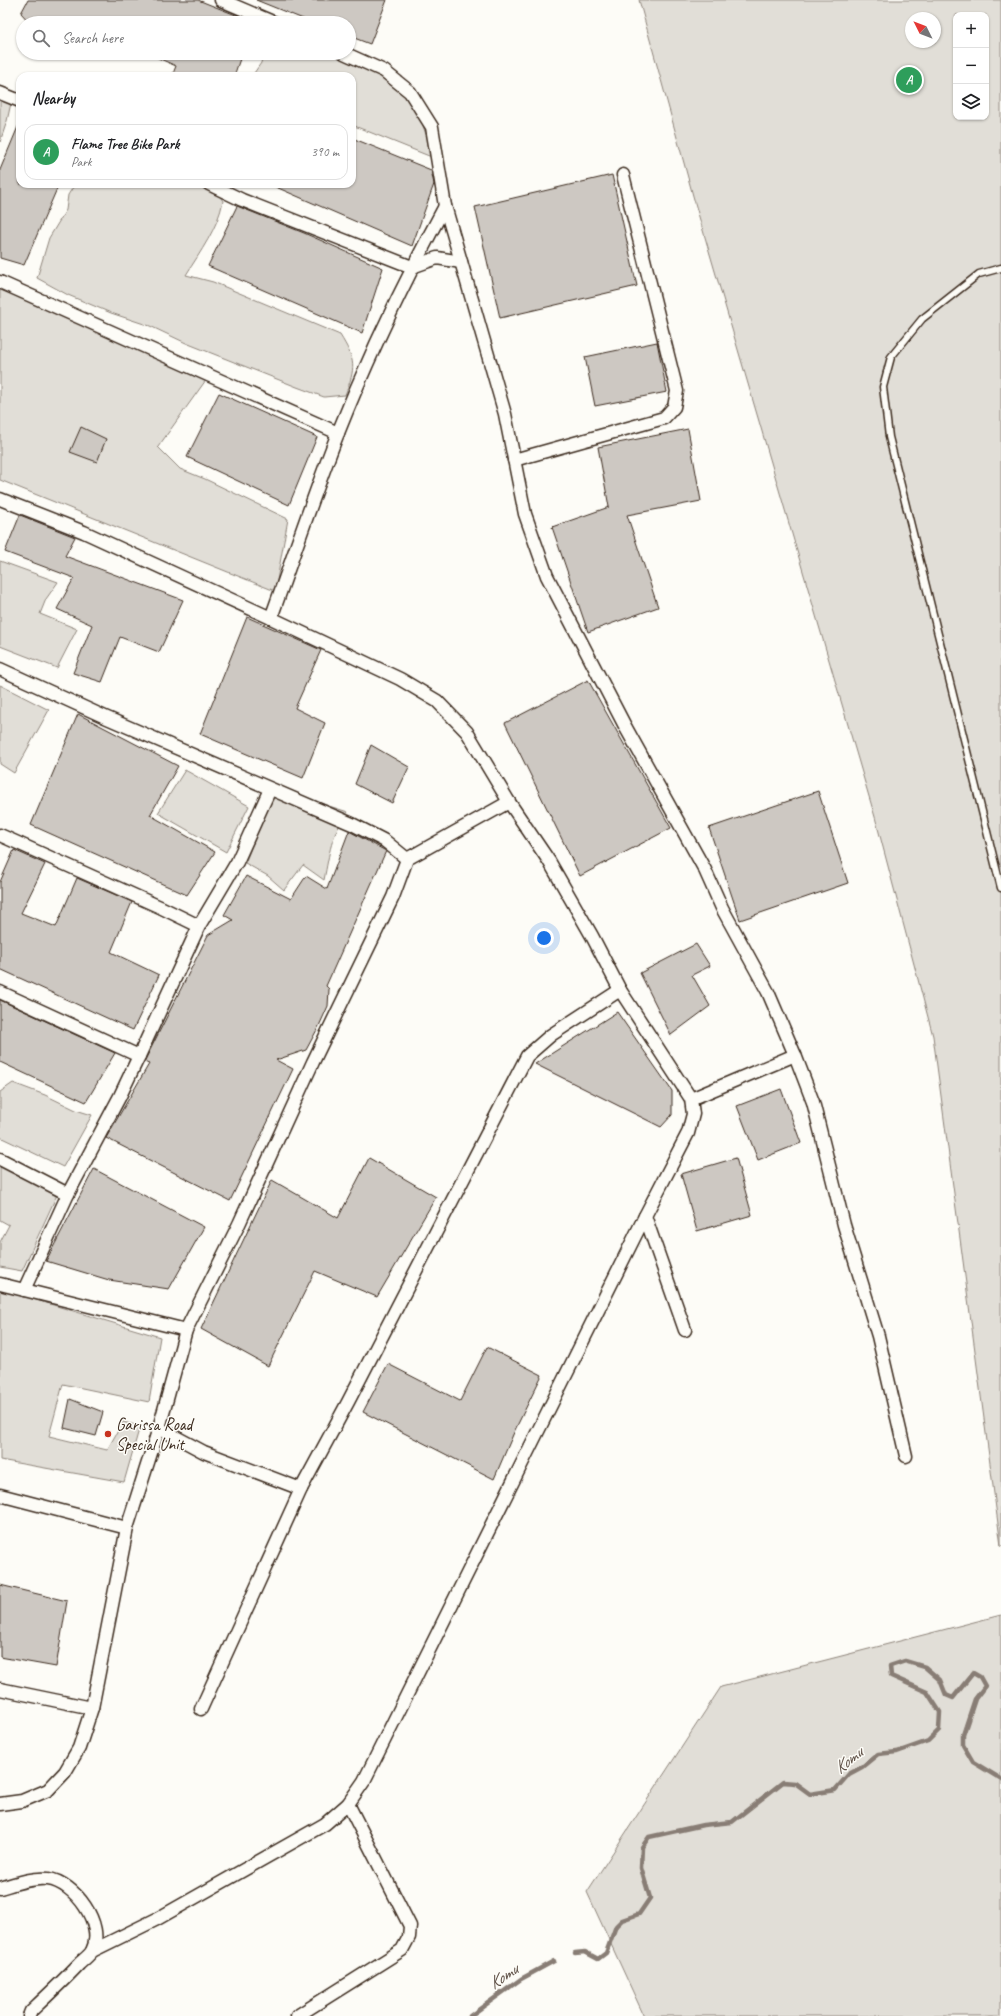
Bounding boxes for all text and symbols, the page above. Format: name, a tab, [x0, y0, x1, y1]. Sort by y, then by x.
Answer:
north arrow	[905, 12, 941, 48]
map controls	[953, 12, 989, 120]
button: +	[953, 12, 989, 48]
search box	[16, 16, 356, 60]
icon: search	[30, 27, 52, 49]
text: Search here	[62, 29, 123, 48]
button: −	[953, 48, 989, 84]
pin: A	[896, 65, 922, 95]
button: layers	[953, 84, 989, 120]
text: Nearby	[32, 88, 75, 109]
text: Flame Tree Bike Park	[71, 135, 179, 154]
text: A	[43, 144, 49, 160]
text: 390 m	[311, 144, 339, 160]
text: Park	[71, 154, 92, 170]
your location	[534, 928, 554, 948]
place label: Garissa Road Special Unit	[116, 1414, 194, 1455]
marker: Garissa Road Special Unit	[103, 1429, 113, 1439]
water label: Komu	[829, 1740, 870, 1778]
water label: Komu	[484, 1956, 525, 1994]

